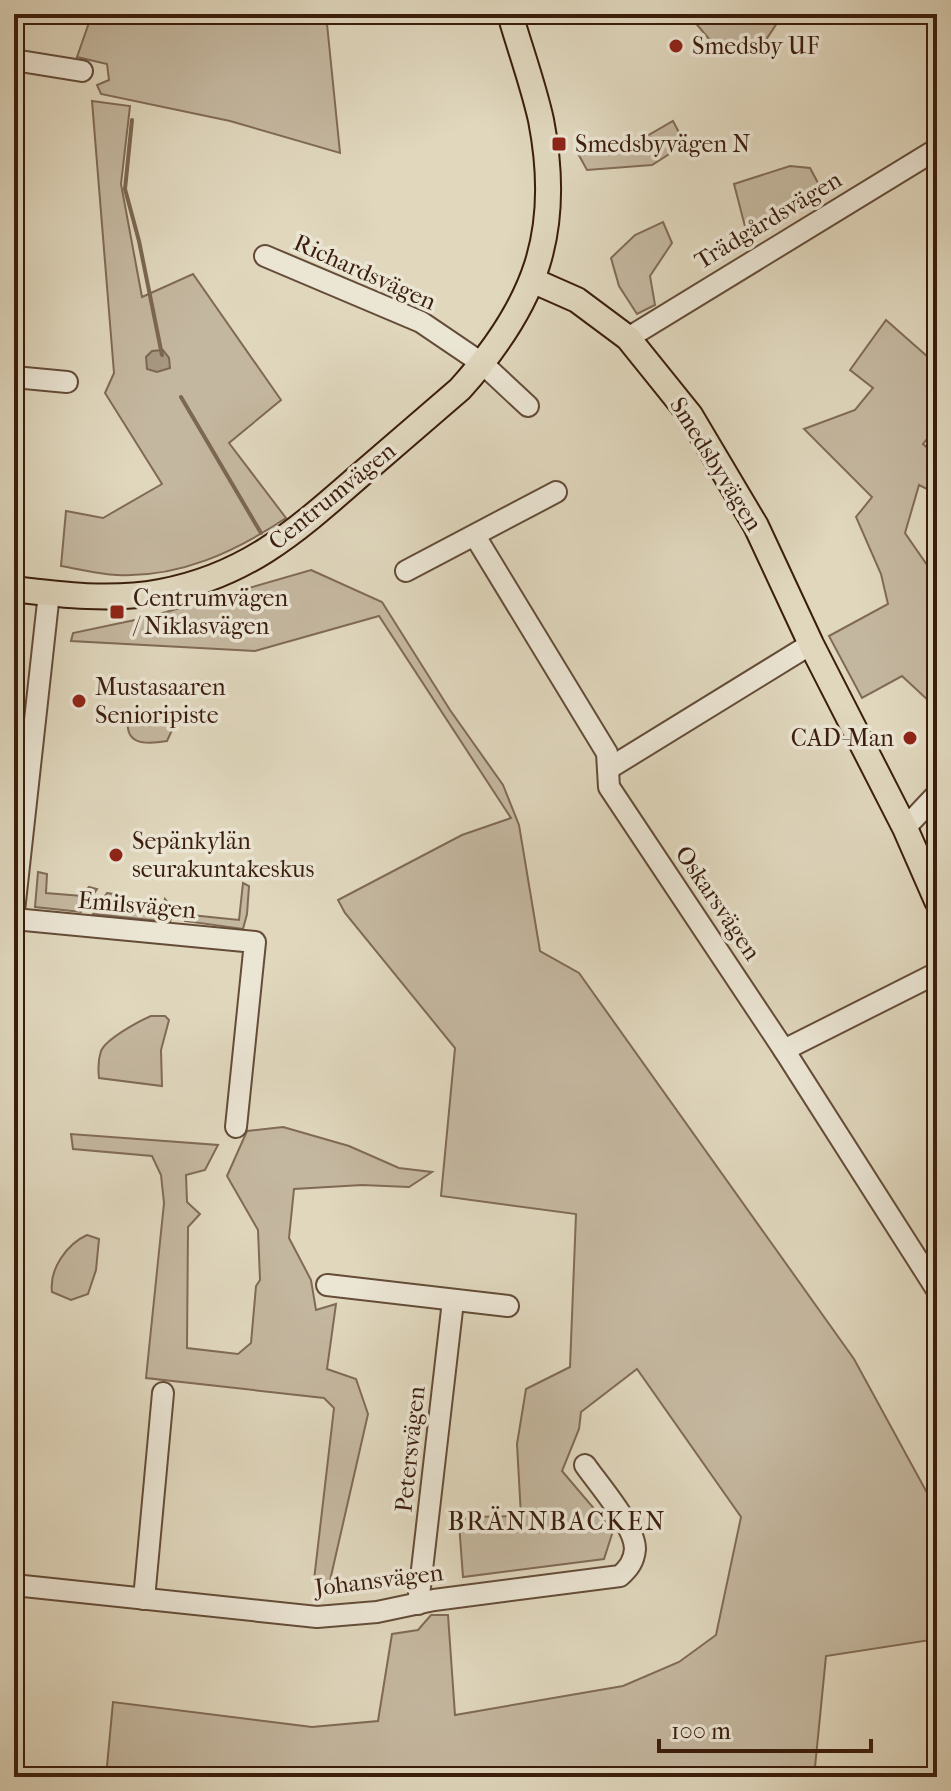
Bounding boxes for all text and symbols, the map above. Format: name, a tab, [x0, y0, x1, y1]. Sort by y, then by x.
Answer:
place label: Smedsby UF	[692, 32, 820, 60]
marker: Smedsby UF	[667, 37, 685, 55]
place label: Smedsbyvägen N	[575, 130, 751, 158]
marker: Smedsbyvägen N	[550, 135, 568, 153]
street label: Trädgårdsvägen	[690, 165, 846, 275]
street label: Richardsvägen	[290, 228, 441, 316]
street label: Smedsbyvägen	[664, 392, 768, 536]
street label: Centrumvägen	[263, 436, 401, 556]
place label: Centrumvägen / Niklasvägen	[132, 584, 288, 640]
marker: Centrumvägen / Niklasvägen	[108, 603, 126, 621]
place label: Mustasaaren Senioripiste	[95, 673, 226, 729]
marker: Mustasaaren Senioripiste	[70, 692, 88, 710]
place label: CAD-Man	[791, 724, 894, 752]
marker: CAD-Man	[901, 729, 919, 747]
place label: Sepänkylän seurakuntakeskus	[132, 827, 315, 883]
street label: Oskarsvägen	[670, 841, 767, 966]
marker: Sepänkylän seurakuntakeskus	[107, 846, 125, 864]
street label: Emilsvägen	[77, 886, 197, 924]
street label: Petersvägen	[389, 1384, 431, 1514]
district label: BRÄNNBACKEN	[447, 1506, 667, 1537]
street label: Johansvägen	[311, 1558, 445, 1602]
scale bar	[659, 1703, 871, 1753]
text: 100 m	[671, 1717, 731, 1745]

